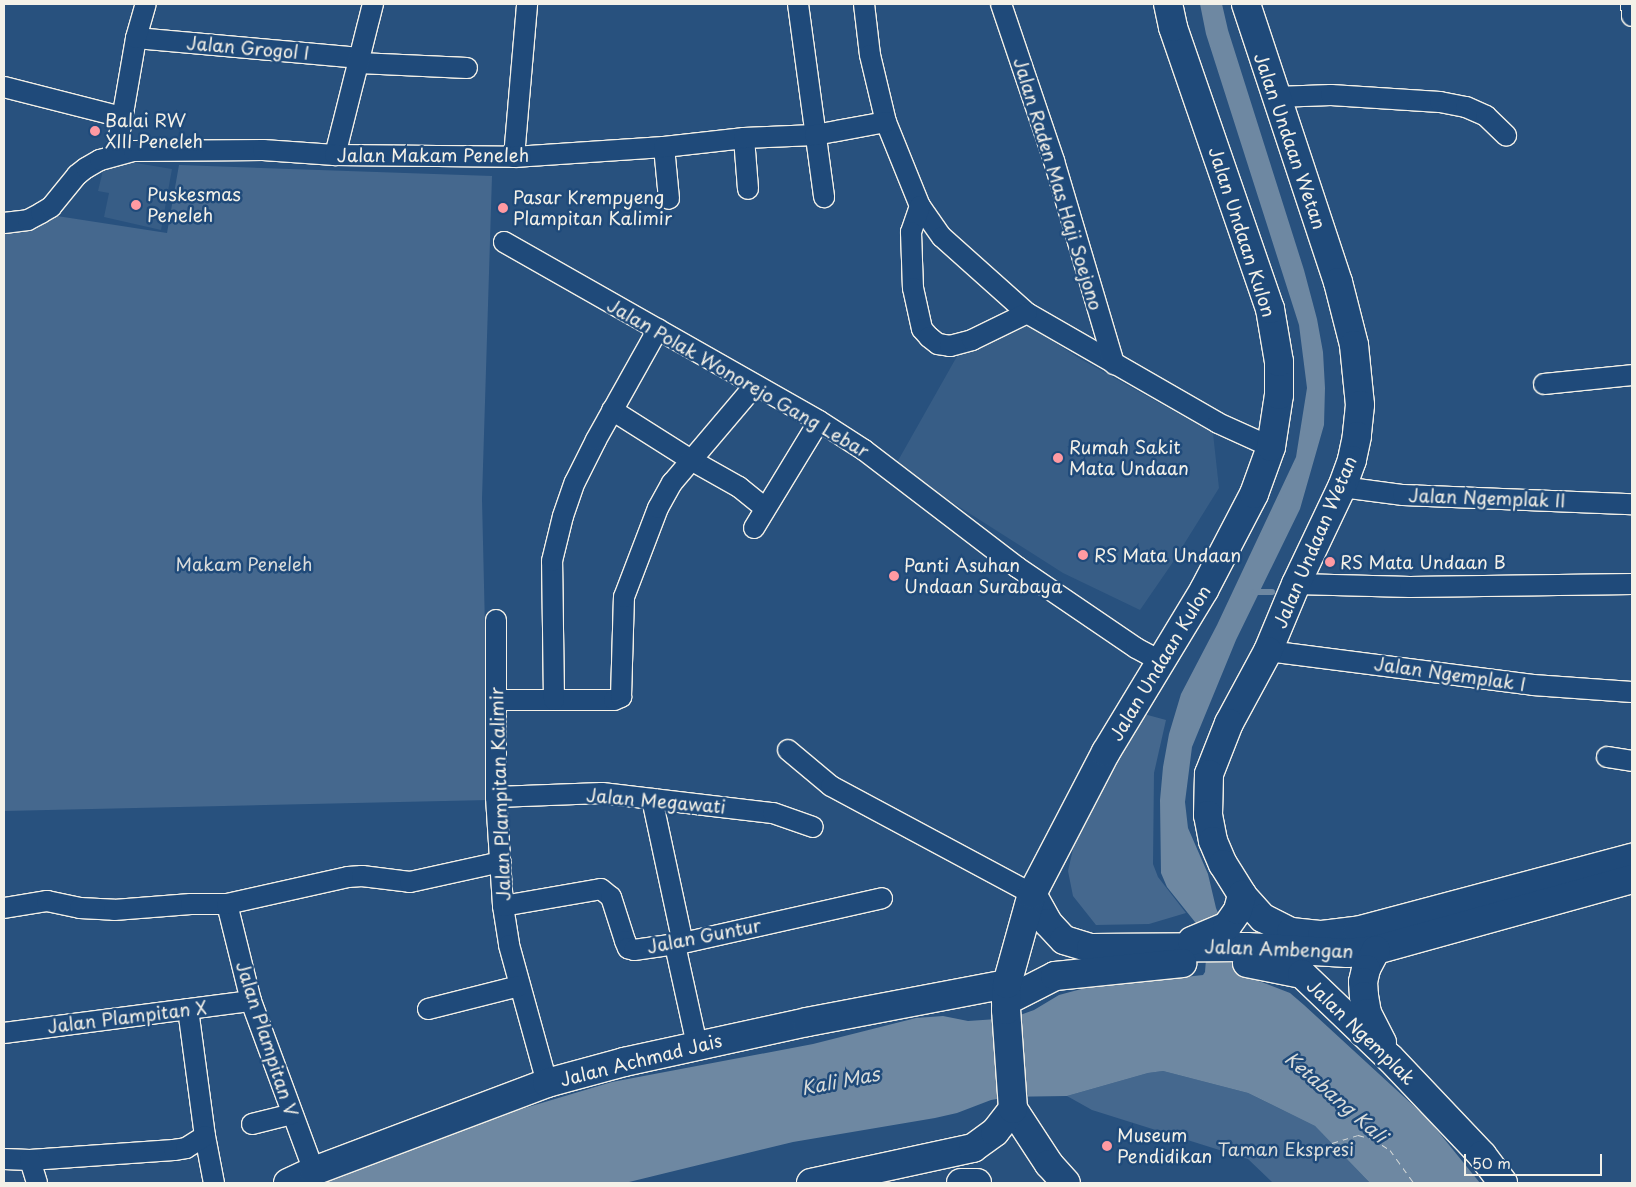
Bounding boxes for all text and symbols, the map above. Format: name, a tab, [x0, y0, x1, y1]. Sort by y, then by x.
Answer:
street label: Jalan Grogol I	[185, 32, 311, 64]
street label: Jalan Undaan Wetan	[1250, 50, 1330, 232]
street label: Jalan Raden Mas Haji Soejono	[1009, 54, 1107, 314]
place label: Balai RW XIII Peneleh	[105, 110, 204, 152]
marker: Balai RW XIII Peneleh	[89, 125, 101, 137]
street label: Jalan Makam Peneleh	[337, 144, 529, 166]
street label: Jalan Undaan Kulon	[1204, 144, 1280, 320]
place label: Puskesmas Peneleh	[147, 184, 241, 226]
place label: Pasar Krempyeng Plampitan Kalimir	[513, 187, 672, 230]
marker: Puskesmas Peneleh	[129, 198, 143, 212]
marker: Pasar Krempyeng Plampitan Kalimir	[497, 202, 509, 214]
street label: Jalan Polak Wonorejo Gang Lebar	[604, 294, 872, 462]
place label: Rumah Sakit Mata Undaan	[1069, 437, 1190, 479]
marker: Rumah Sakit Mata Undaan	[1051, 451, 1065, 465]
street label: Jalan Undaan Wetan	[1269, 452, 1361, 632]
street label: Jalan Ngemplak II	[1407, 484, 1567, 512]
place label: RS Mata Undaan	[1094, 544, 1245, 566]
marker: RS Mata Undaan	[1076, 548, 1090, 562]
place label: RS Mata Undaan B	[1340, 551, 1509, 573]
park label: Makam Peneleh	[175, 553, 313, 575]
place label: Panti Asuhan Undaan Surabaya	[904, 555, 1063, 598]
marker: RS Mata Undaan B	[1324, 556, 1336, 568]
marker: Panti Asuhan Undaan Surabaya	[888, 570, 900, 582]
street label: Jalan Undaan Kulon	[1105, 581, 1215, 745]
street label: Jalan Ngemplak I	[1372, 653, 1528, 695]
street label: Jalan Plampitan Kalimir	[485, 687, 515, 901]
street label: Jalan Megawati	[585, 784, 727, 818]
street label: Jalan Guntur	[644, 914, 764, 958]
street label: Jalan Ambengan	[1204, 936, 1354, 962]
street label: Jalan Plampitan V	[232, 959, 302, 1119]
street label: Jalan Ngemplak	[1302, 975, 1420, 1089]
street label: Jalan Plampitan X	[46, 996, 208, 1038]
street label: Jalan Achmad Jais	[557, 1029, 725, 1091]
water label: Ketabang Kali	[1281, 1047, 1391, 1147]
water label: Kali Mas	[798, 1062, 882, 1100]
place label: Museum Pendidikan	[1117, 1125, 1212, 1168]
park label: Taman Ekspresi	[1218, 1138, 1354, 1160]
marker: Museum Pendidikan	[1101, 1140, 1113, 1152]
scale bar	[1466, 1144, 1604, 1176]
text: 50 m	[1472, 1151, 1511, 1174]

